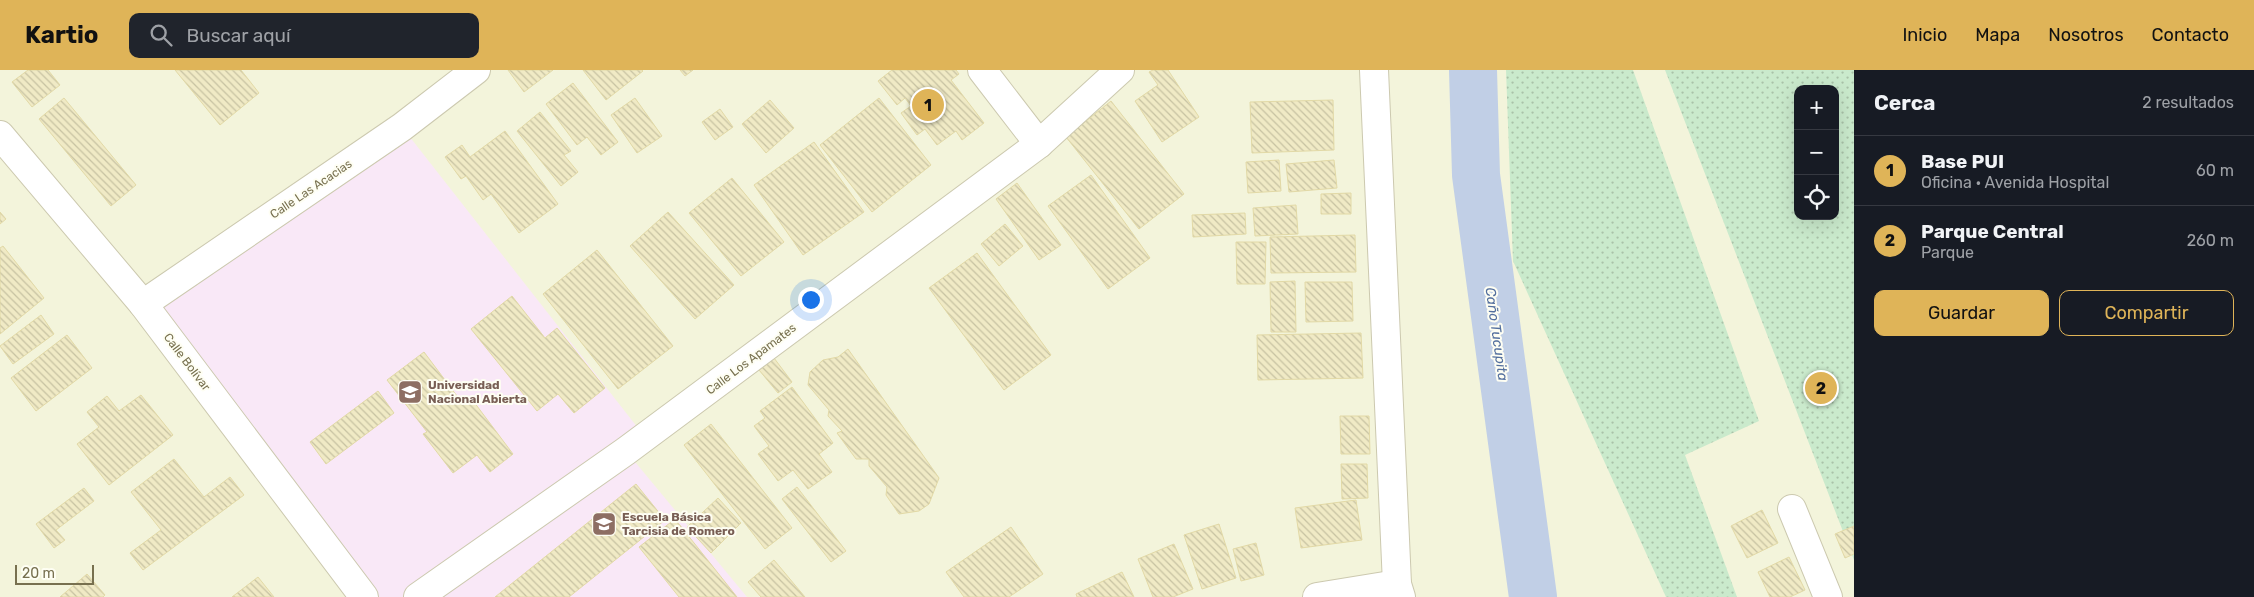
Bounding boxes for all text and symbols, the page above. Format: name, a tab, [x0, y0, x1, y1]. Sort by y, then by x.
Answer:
search box	[129, 13, 479, 58]
text: Kartio	[25, 21, 99, 49]
icon: search	[147, 21, 175, 49]
text: Buscar aquí	[187, 24, 291, 47]
text: Inicio	[1902, 24, 1947, 46]
text: Mapa	[1975, 24, 2020, 46]
text: Nosotros	[2048, 24, 2124, 46]
text: Contacto	[2152, 24, 2229, 46]
map controls	[1794, 85, 1839, 220]
button: +	[1794, 85, 1839, 130]
pin: 1	[912, 86, 944, 124]
text: Cerca	[1874, 90, 1935, 115]
text: 2 resultados	[2142, 93, 2234, 112]
button: −	[1794, 130, 1839, 175]
text: Base PUI	[1921, 150, 2004, 173]
street label: Calle Las Acacias	[267, 156, 355, 222]
text: 1	[1886, 161, 1894, 180]
text: 60 m	[2196, 161, 2234, 180]
text: Oficina · Avenida Hospital	[1921, 173, 2109, 192]
button: locate	[1794, 175, 1839, 220]
text: Parque Central	[1921, 220, 2064, 243]
text: 2	[1885, 231, 1895, 250]
text: 260 m	[2187, 231, 2234, 250]
text: Parque	[1921, 243, 1974, 262]
water label: Caño Tucupita	[1482, 286, 1511, 382]
your location	[798, 287, 824, 313]
button: Guardar	[1874, 290, 2049, 336]
button: Compartir	[2059, 290, 2234, 336]
street label: Calle Los Apamates	[703, 321, 799, 397]
street label: Calle Bolívar	[161, 330, 213, 394]
pin: 2	[1805, 369, 1837, 407]
place label: Universidad Nacional Abierta	[428, 378, 527, 406]
school or university icon: Universidad Nacional Abierta	[397, 379, 423, 405]
place label: Escuela Básica Tarcisia de Romero	[622, 510, 735, 538]
school or university icon: Escuela Básica Tarcisia de Romero	[591, 511, 617, 537]
scale bar	[15, 562, 94, 585]
text: 20 m	[22, 565, 55, 582]

